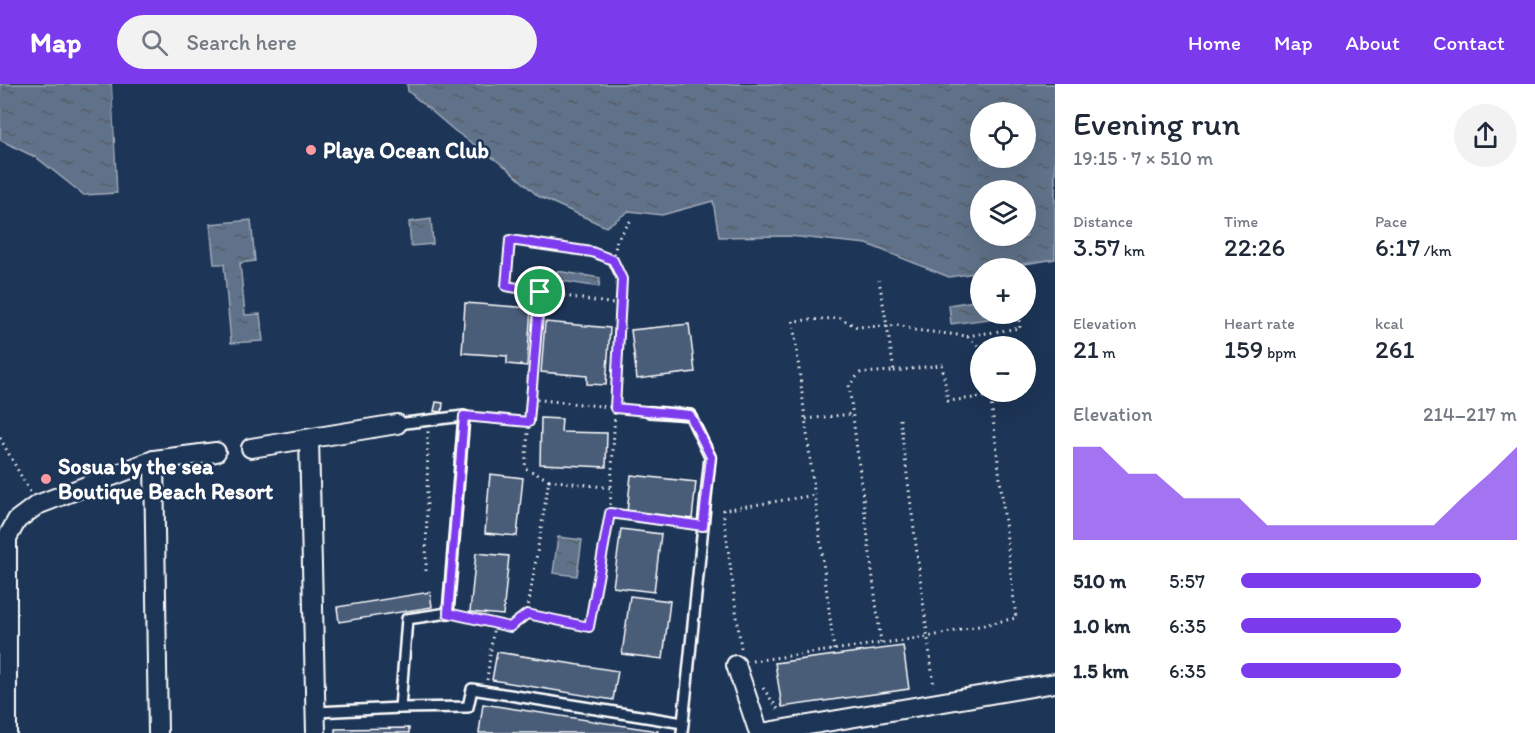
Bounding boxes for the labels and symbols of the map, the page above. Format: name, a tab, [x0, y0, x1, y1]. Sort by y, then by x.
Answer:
place label: Playa Ocean Club	[323, 137, 489, 164]
marker: Playa Ocean Club	[304, 143, 318, 157]
pin	[514, 266, 565, 317]
place label: Sosua by the sea Boutique Beach Resort	[58, 453, 274, 505]
marker: Sosua by the sea Boutique Beach Resort	[39, 472, 53, 486]

